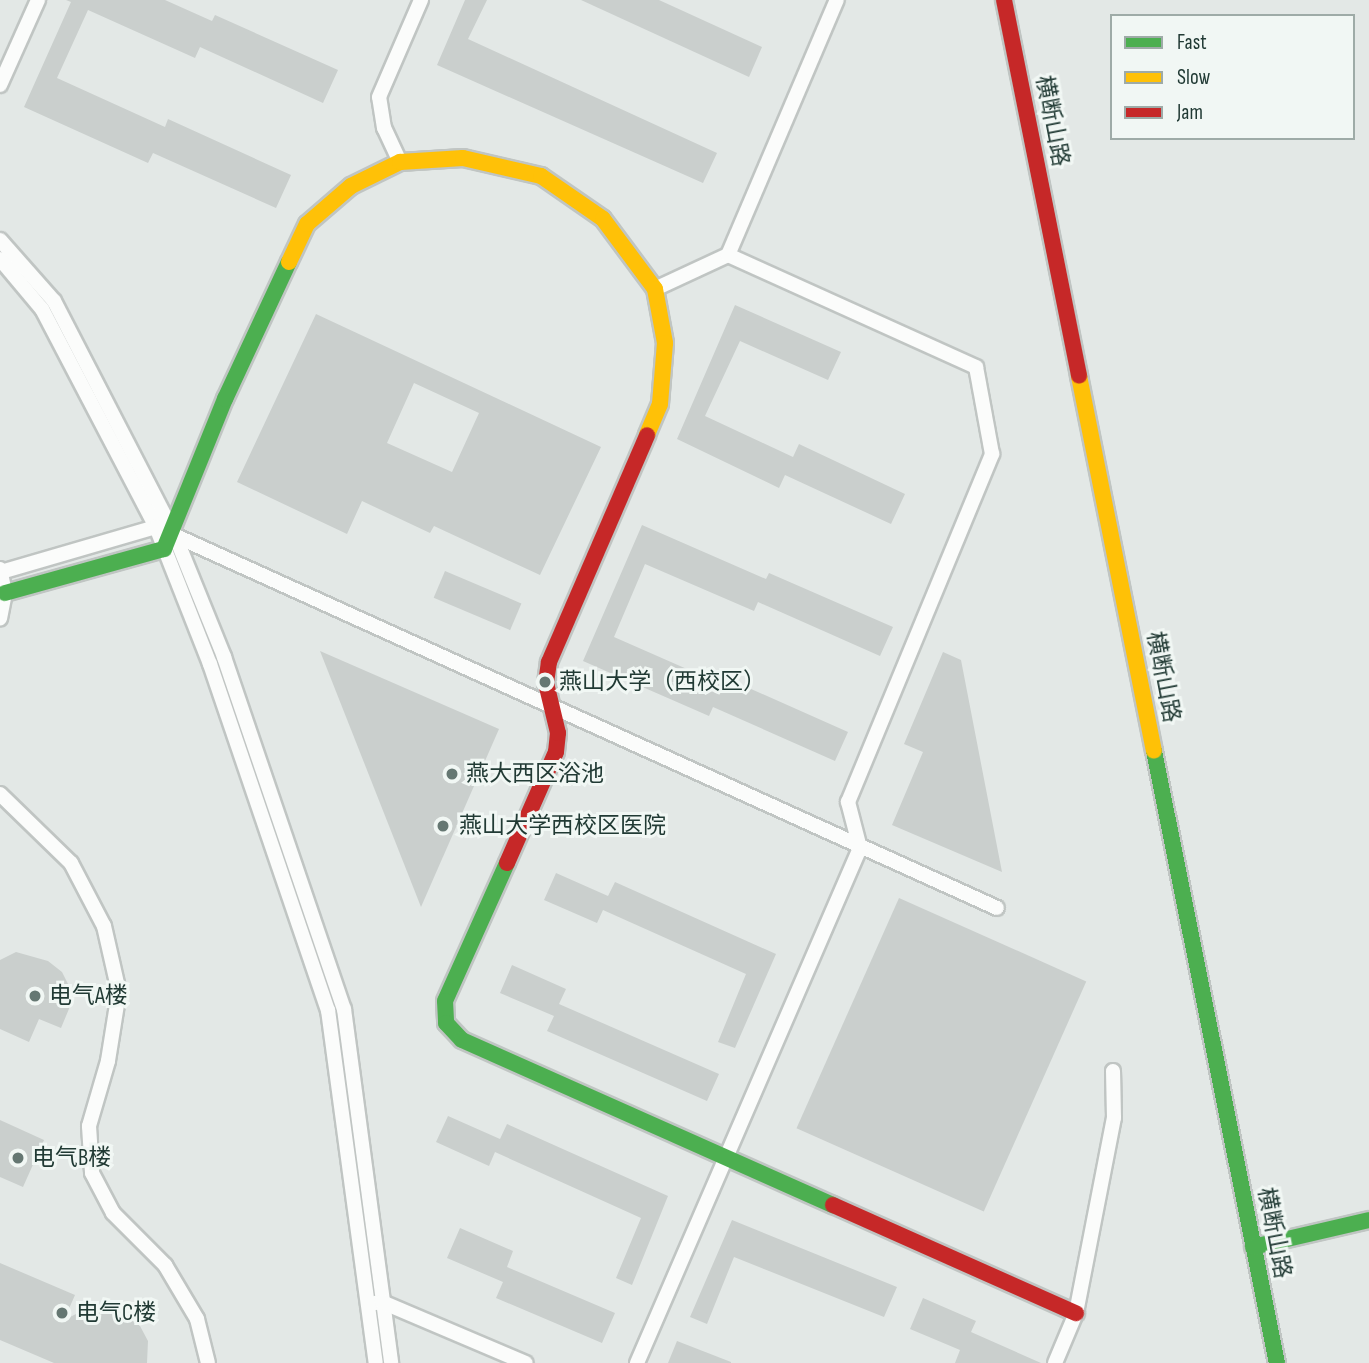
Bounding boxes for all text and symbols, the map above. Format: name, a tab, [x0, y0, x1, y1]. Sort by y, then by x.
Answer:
legend	[1110, 14, 1355, 140]
text: Fast	[1177, 30, 1207, 55]
text: Slow	[1177, 65, 1210, 90]
street label: 横断山路	[1030, 73, 1074, 169]
text: Jam	[1177, 100, 1203, 125]
street label: 横断山路	[1141, 629, 1185, 725]
place label: 燕山大学（西校区）	[559, 668, 766, 696]
marker: 燕山大学（西校区）	[537, 674, 553, 690]
place label: 燕大西区浴池	[466, 760, 604, 788]
marker: 燕大西区浴池	[444, 766, 460, 782]
place label: 燕山大学西校区医院	[459, 812, 666, 840]
marker: 燕山大学西校区医院	[433, 816, 453, 836]
place label: 电气A楼	[49, 982, 128, 1010]
marker: 电气A楼	[27, 988, 43, 1004]
place label: 电气B楼	[32, 1144, 111, 1172]
marker: 电气B楼	[10, 1150, 26, 1166]
street label: 横断山路	[1252, 1185, 1296, 1281]
place label: 电气C楼	[76, 1299, 156, 1327]
marker: 电气C楼	[54, 1305, 70, 1321]

